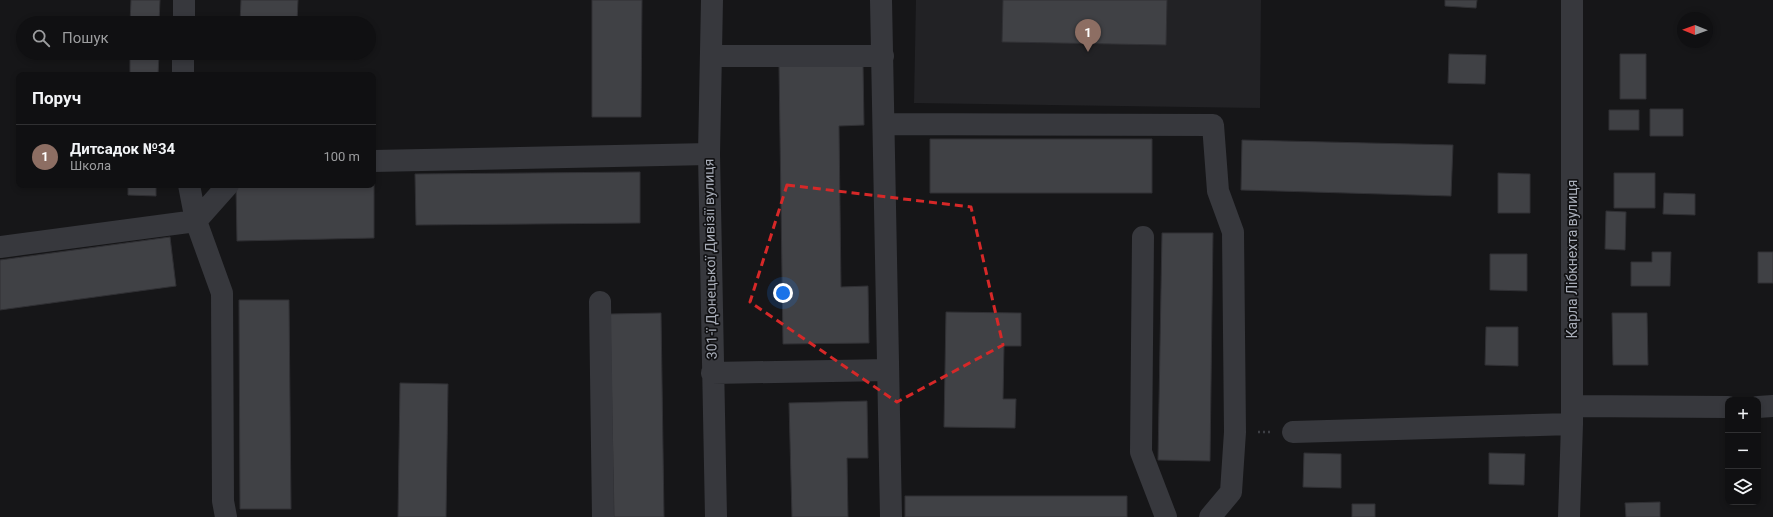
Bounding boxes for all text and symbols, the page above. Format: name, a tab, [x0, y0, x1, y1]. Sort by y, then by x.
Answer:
north arrow	[1677, 12, 1713, 48]
search box	[16, 16, 376, 60]
pin: 1	[1075, 19, 1101, 52]
icon: search	[30, 27, 52, 49]
text: Пошук	[62, 29, 109, 47]
text: Поруч	[32, 88, 81, 108]
text: Дитсадок №34	[70, 140, 175, 158]
text: 1	[41, 149, 49, 164]
text: 100 m	[323, 149, 360, 164]
text: Школа	[70, 158, 111, 173]
street label: 301-ї Донецької Дивізії вулиця	[700, 159, 720, 359]
street label: Карла Лібкнехта вулиця	[1564, 180, 1580, 338]
your location	[773, 283, 793, 303]
map controls	[1725, 397, 1761, 505]
button: +	[1725, 397, 1761, 433]
button: −	[1725, 433, 1761, 469]
button: layers	[1725, 469, 1761, 505]

